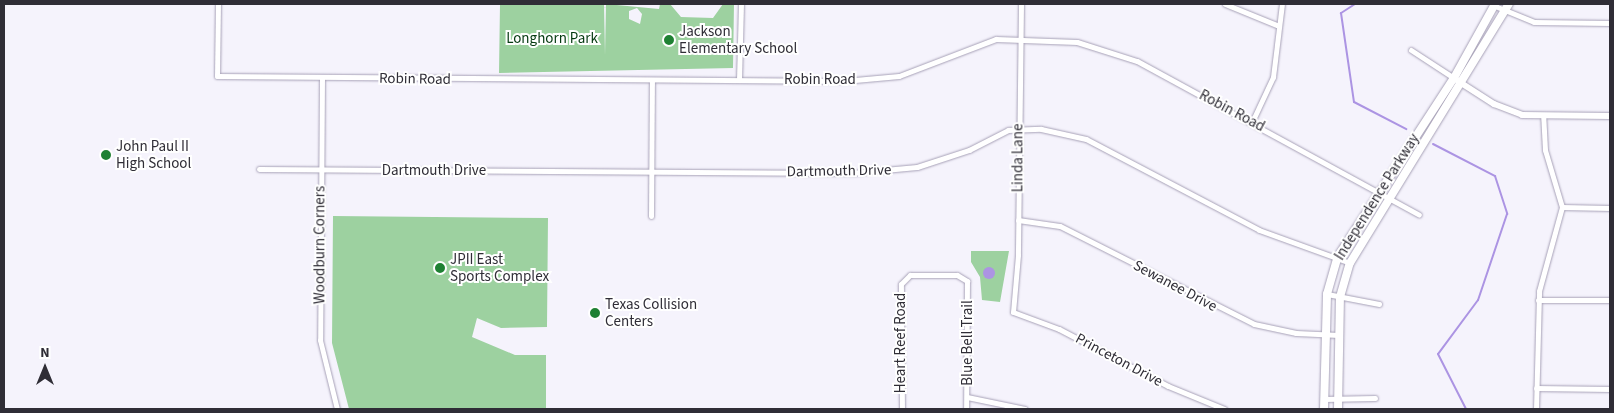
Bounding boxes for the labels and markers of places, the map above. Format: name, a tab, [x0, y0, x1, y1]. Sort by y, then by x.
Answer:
place label: Jackson Elementary School	[679, 22, 797, 57]
marker: Jackson Elementary School	[663, 34, 675, 46]
place label: John Paul II High School	[116, 137, 191, 172]
marker: John Paul II High School	[100, 149, 112, 161]
place label: JPII East Sports Complex	[450, 250, 549, 285]
marker: JPII East Sports Complex	[434, 262, 446, 274]
place label: Texas Collision Centers	[605, 295, 697, 330]
marker: Texas Collision Centers	[589, 307, 601, 319]

